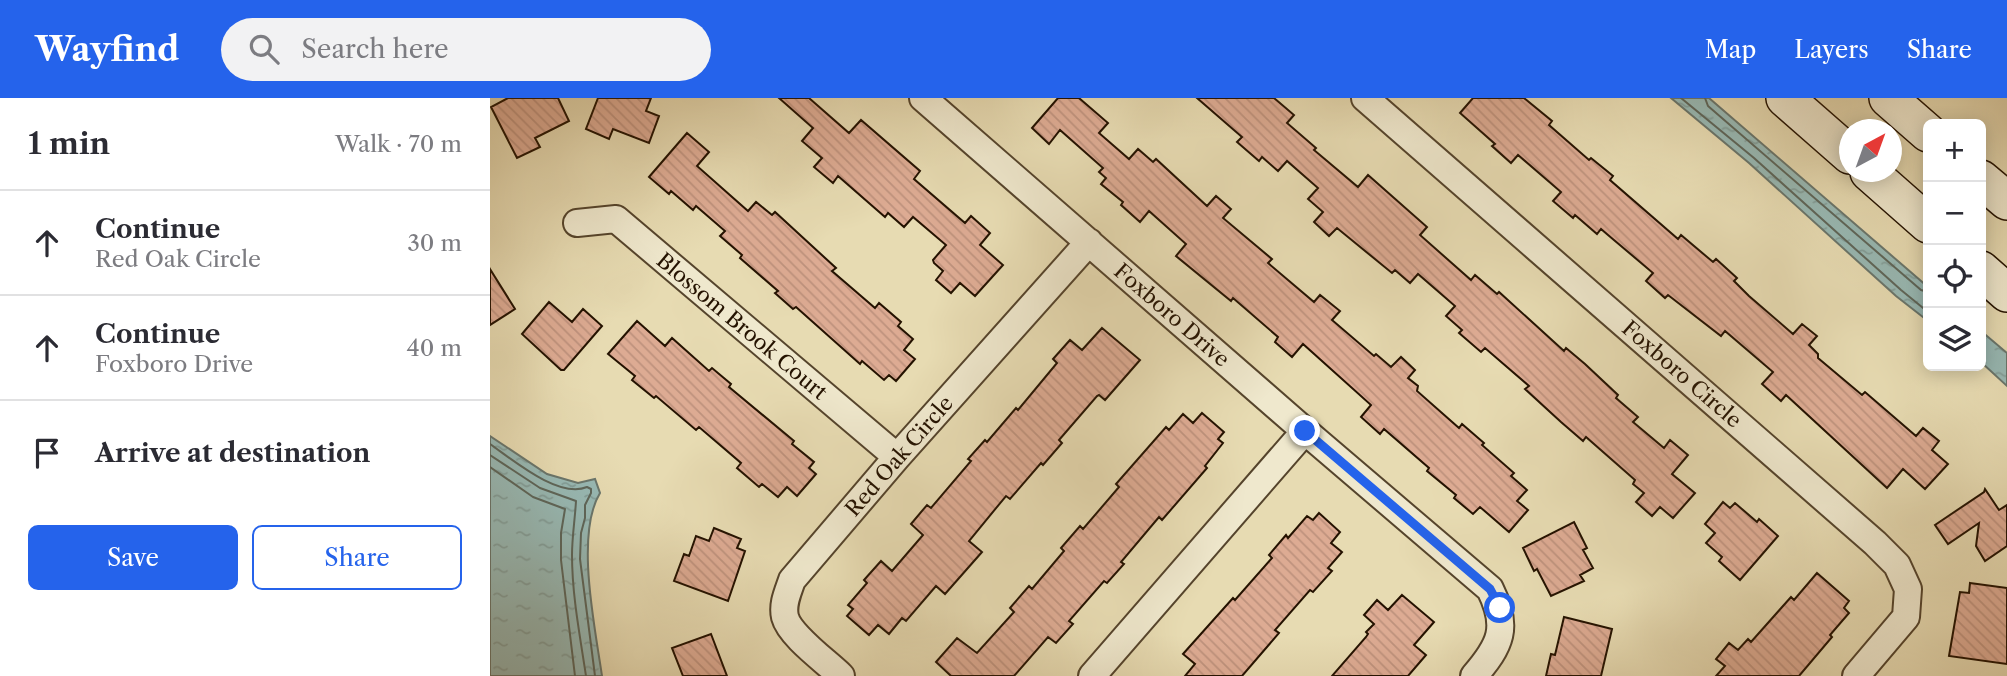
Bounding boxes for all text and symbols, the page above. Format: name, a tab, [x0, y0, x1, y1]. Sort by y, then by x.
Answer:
search box	[221, 18, 711, 81]
text: Wayfind	[35, 29, 179, 70]
icon: search	[245, 30, 283, 68]
text: Search here	[301, 33, 449, 65]
text: Map	[1705, 35, 1756, 64]
text: Layers	[1794, 35, 1869, 64]
text: Share	[1907, 35, 1972, 64]
north arrow	[1839, 119, 1902, 182]
map controls	[1923, 119, 1986, 371]
button: +	[1923, 119, 1986, 182]
text: 1 min	[28, 125, 110, 162]
text: Walk · 70 m	[335, 130, 462, 158]
button: −	[1923, 182, 1986, 245]
text: Continue	[95, 213, 220, 245]
icon: ahead	[28, 224, 66, 262]
text: 30 m	[407, 229, 462, 257]
text: Red Oak Circle	[95, 245, 261, 273]
button: locate	[1923, 245, 1986, 308]
street label: Blossom Brook Court	[652, 248, 833, 405]
street label: Foxboro Drive	[1109, 258, 1235, 372]
button: layers	[1923, 308, 1986, 371]
street label: Foxboro Circle	[1617, 315, 1747, 433]
text: Continue	[95, 318, 220, 350]
icon: ahead	[28, 329, 66, 367]
text: 40 m	[407, 334, 462, 362]
text: Foxboro Drive	[95, 350, 253, 378]
street label: Red Oak Circle	[840, 391, 958, 521]
route end	[1289, 415, 1320, 446]
icon: arrive	[28, 434, 66, 472]
text: Arrive at destination	[95, 437, 370, 469]
button: Save	[28, 525, 238, 590]
button: Share	[252, 525, 462, 590]
route start	[1484, 592, 1515, 623]

